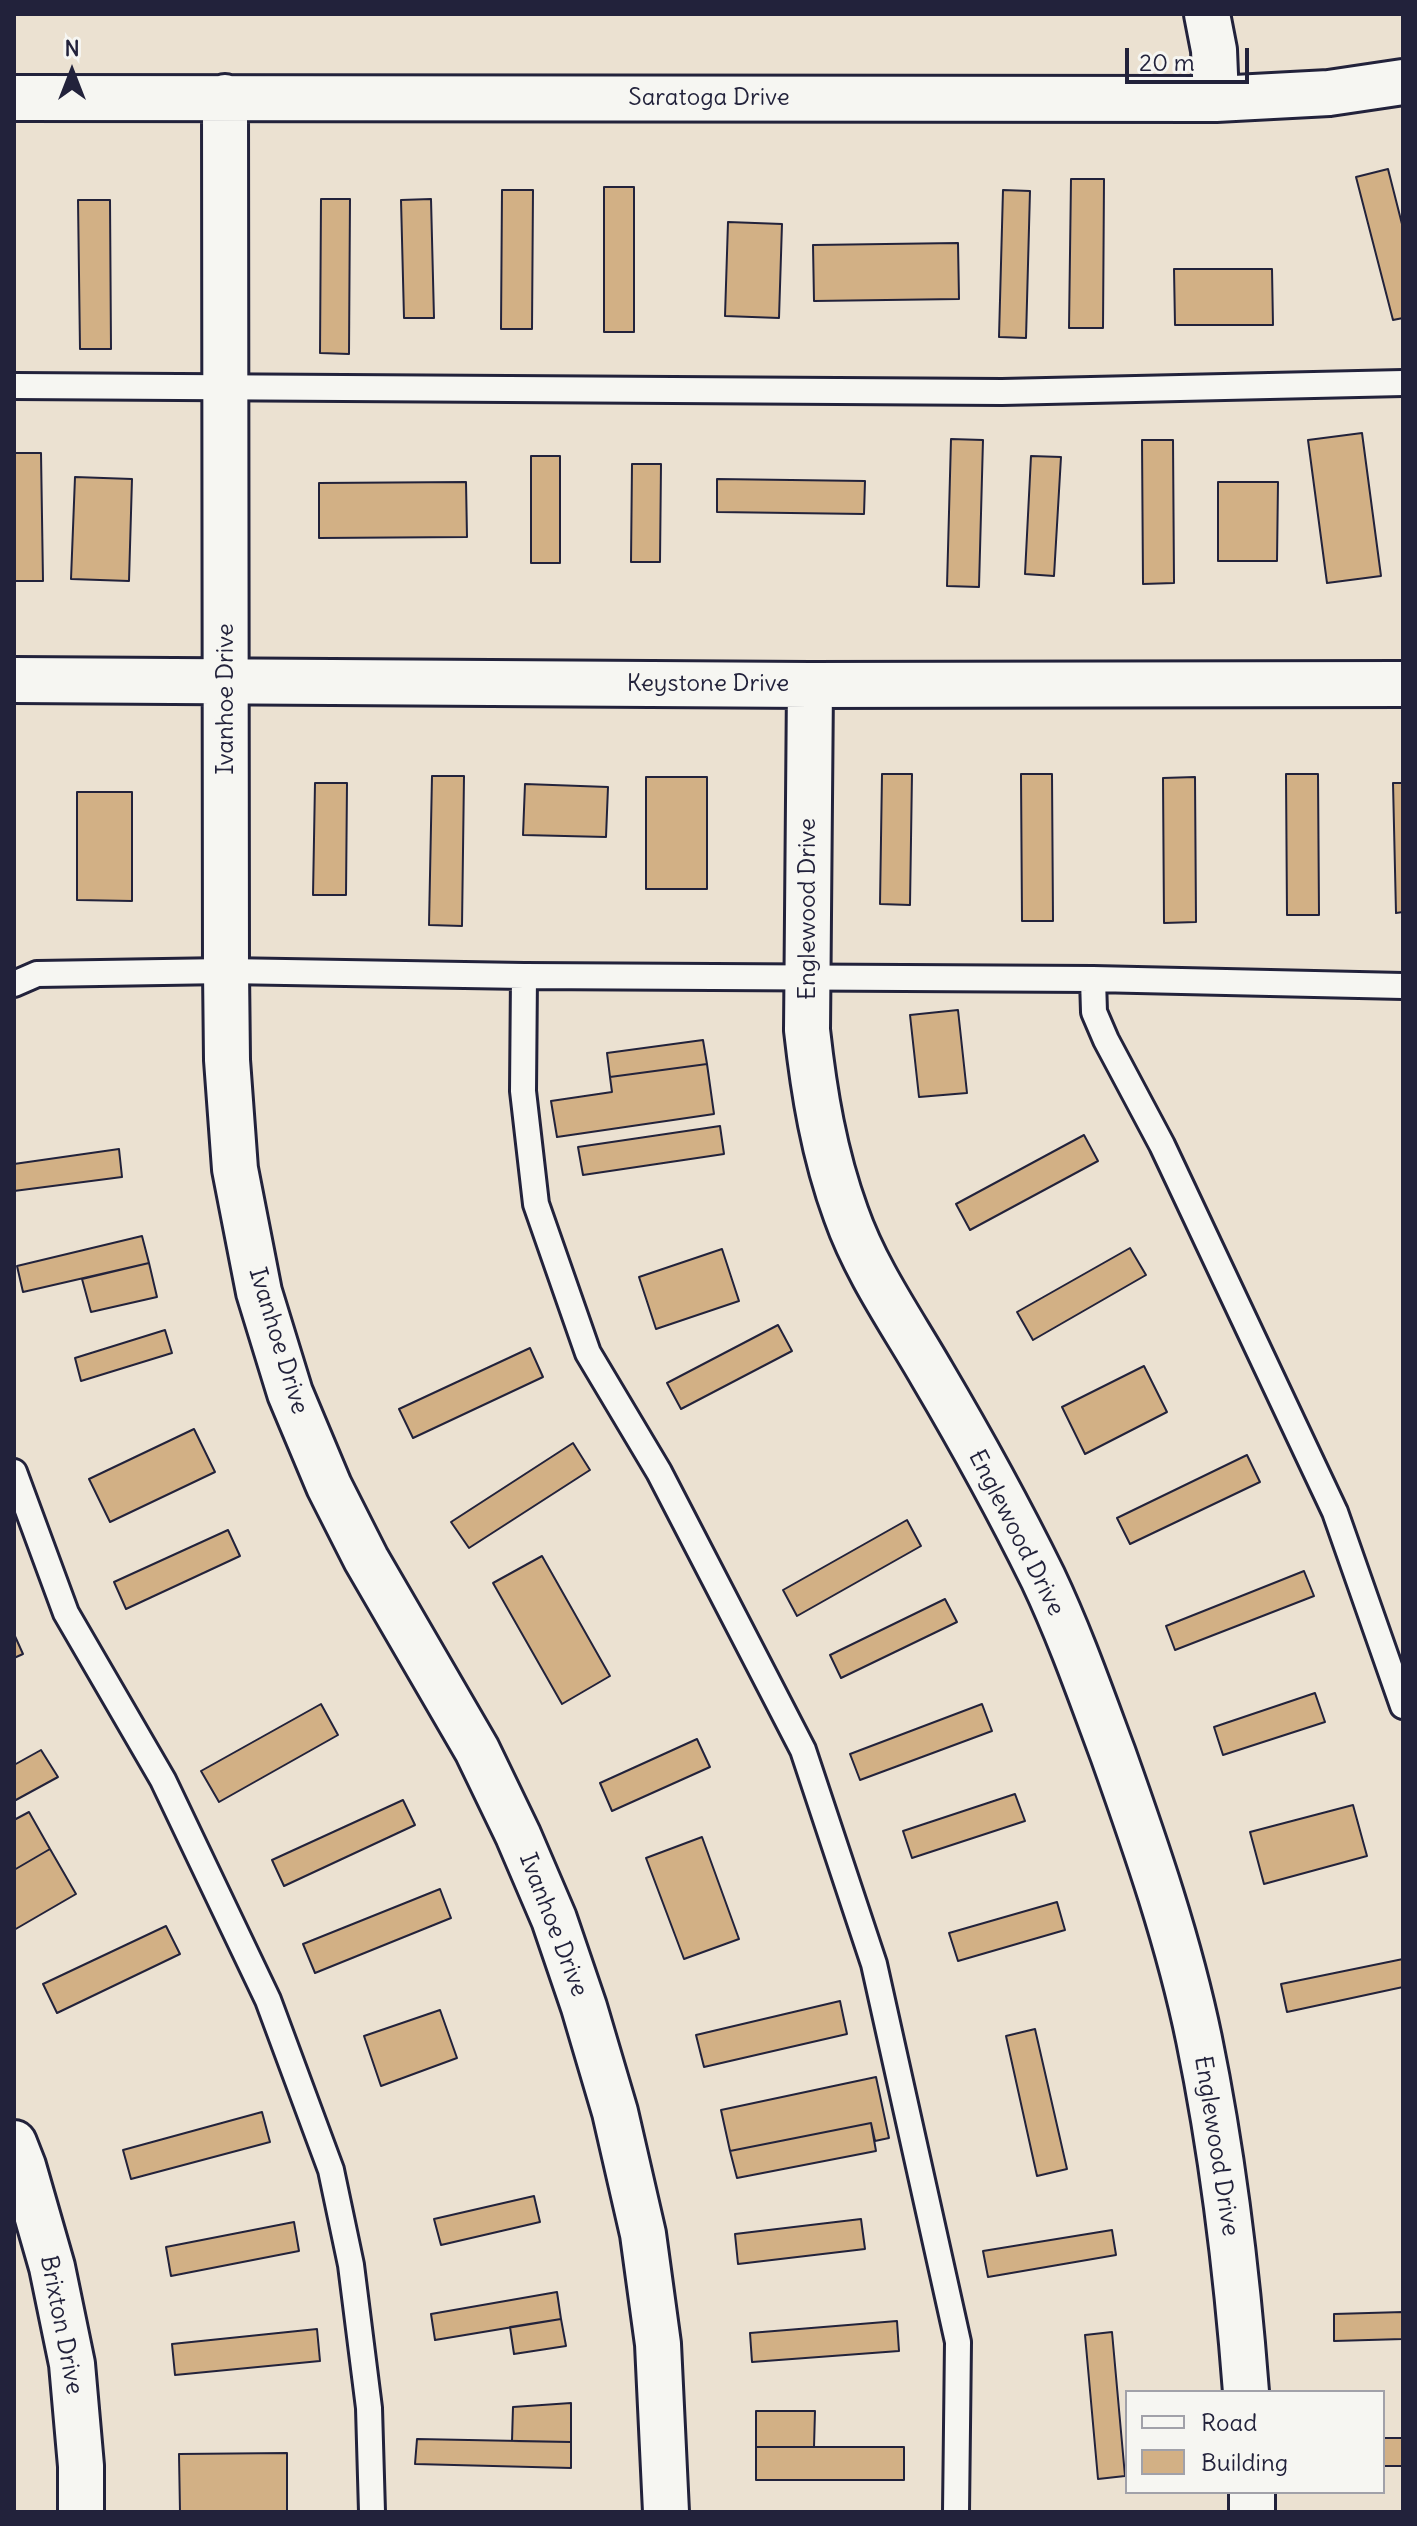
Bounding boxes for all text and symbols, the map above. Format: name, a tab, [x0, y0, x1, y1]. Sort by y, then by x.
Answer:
north arrow	[32, 32, 112, 112]
scale bar	[1129, 32, 1253, 82]
text: N	[64, 34, 80, 62]
text: 20 m	[1139, 47, 1195, 77]
street label: Saratoga Drive	[628, 84, 790, 112]
street label: Ivanhoe Drive	[212, 623, 240, 775]
street label: Keystone Drive	[627, 670, 789, 698]
street label: Englewood Drive	[794, 818, 822, 1000]
street label: Ivanhoe Drive	[242, 1264, 314, 1418]
street label: Englewood Drive	[962, 1445, 1070, 1621]
street label: Ivanhoe Drive	[512, 1849, 594, 2001]
street label: Englewood Drive	[1188, 2054, 1244, 2238]
street label: Brixton Drive	[33, 2253, 89, 2397]
legend	[1125, 2390, 1385, 2494]
text: Road	[1201, 2407, 1257, 2437]
text: Building	[1201, 2447, 1288, 2477]

